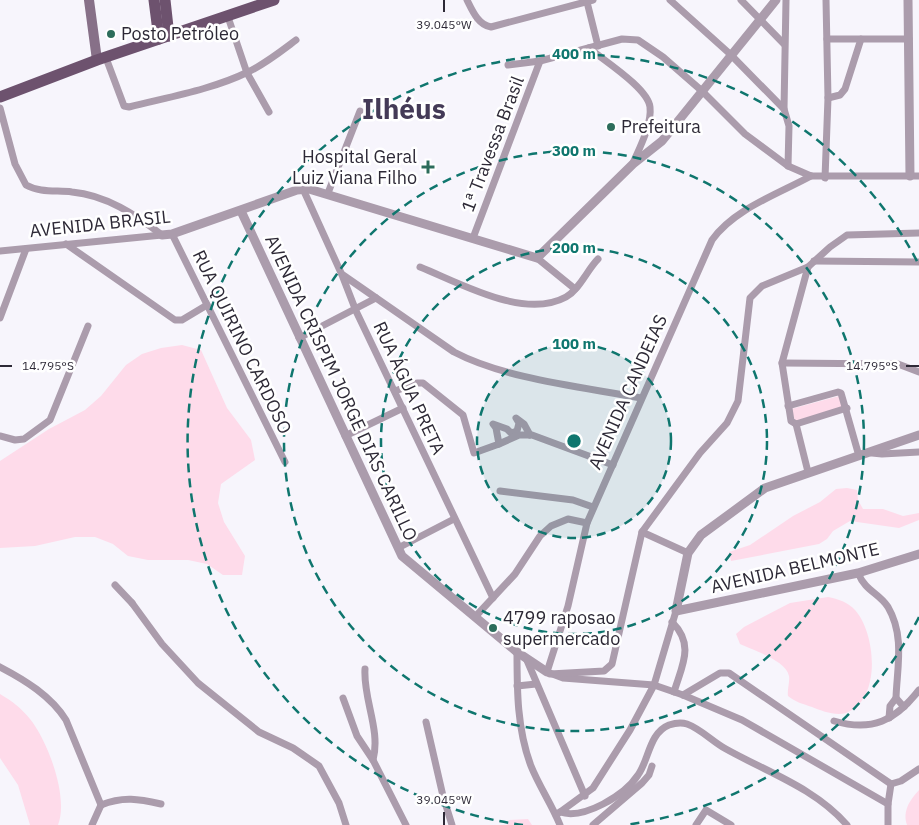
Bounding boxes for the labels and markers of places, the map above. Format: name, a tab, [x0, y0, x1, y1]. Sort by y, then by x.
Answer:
place label: Posto Petróleo	[121, 22, 239, 45]
marker: Posto Petróleo	[105, 28, 117, 40]
place label: Prefeitura	[621, 115, 701, 138]
marker: Prefeitura	[605, 121, 617, 133]
place label: Hospital Geral Luiz Viana Filho	[292, 145, 417, 189]
marker: Hospital Geral Luiz Viana Filho	[421, 160, 435, 174]
centre of rings	[565, 432, 583, 450]
place label: 4799 raposao supermercado	[503, 606, 620, 650]
marker: 4799 raposao supermercado	[487, 622, 499, 634]

